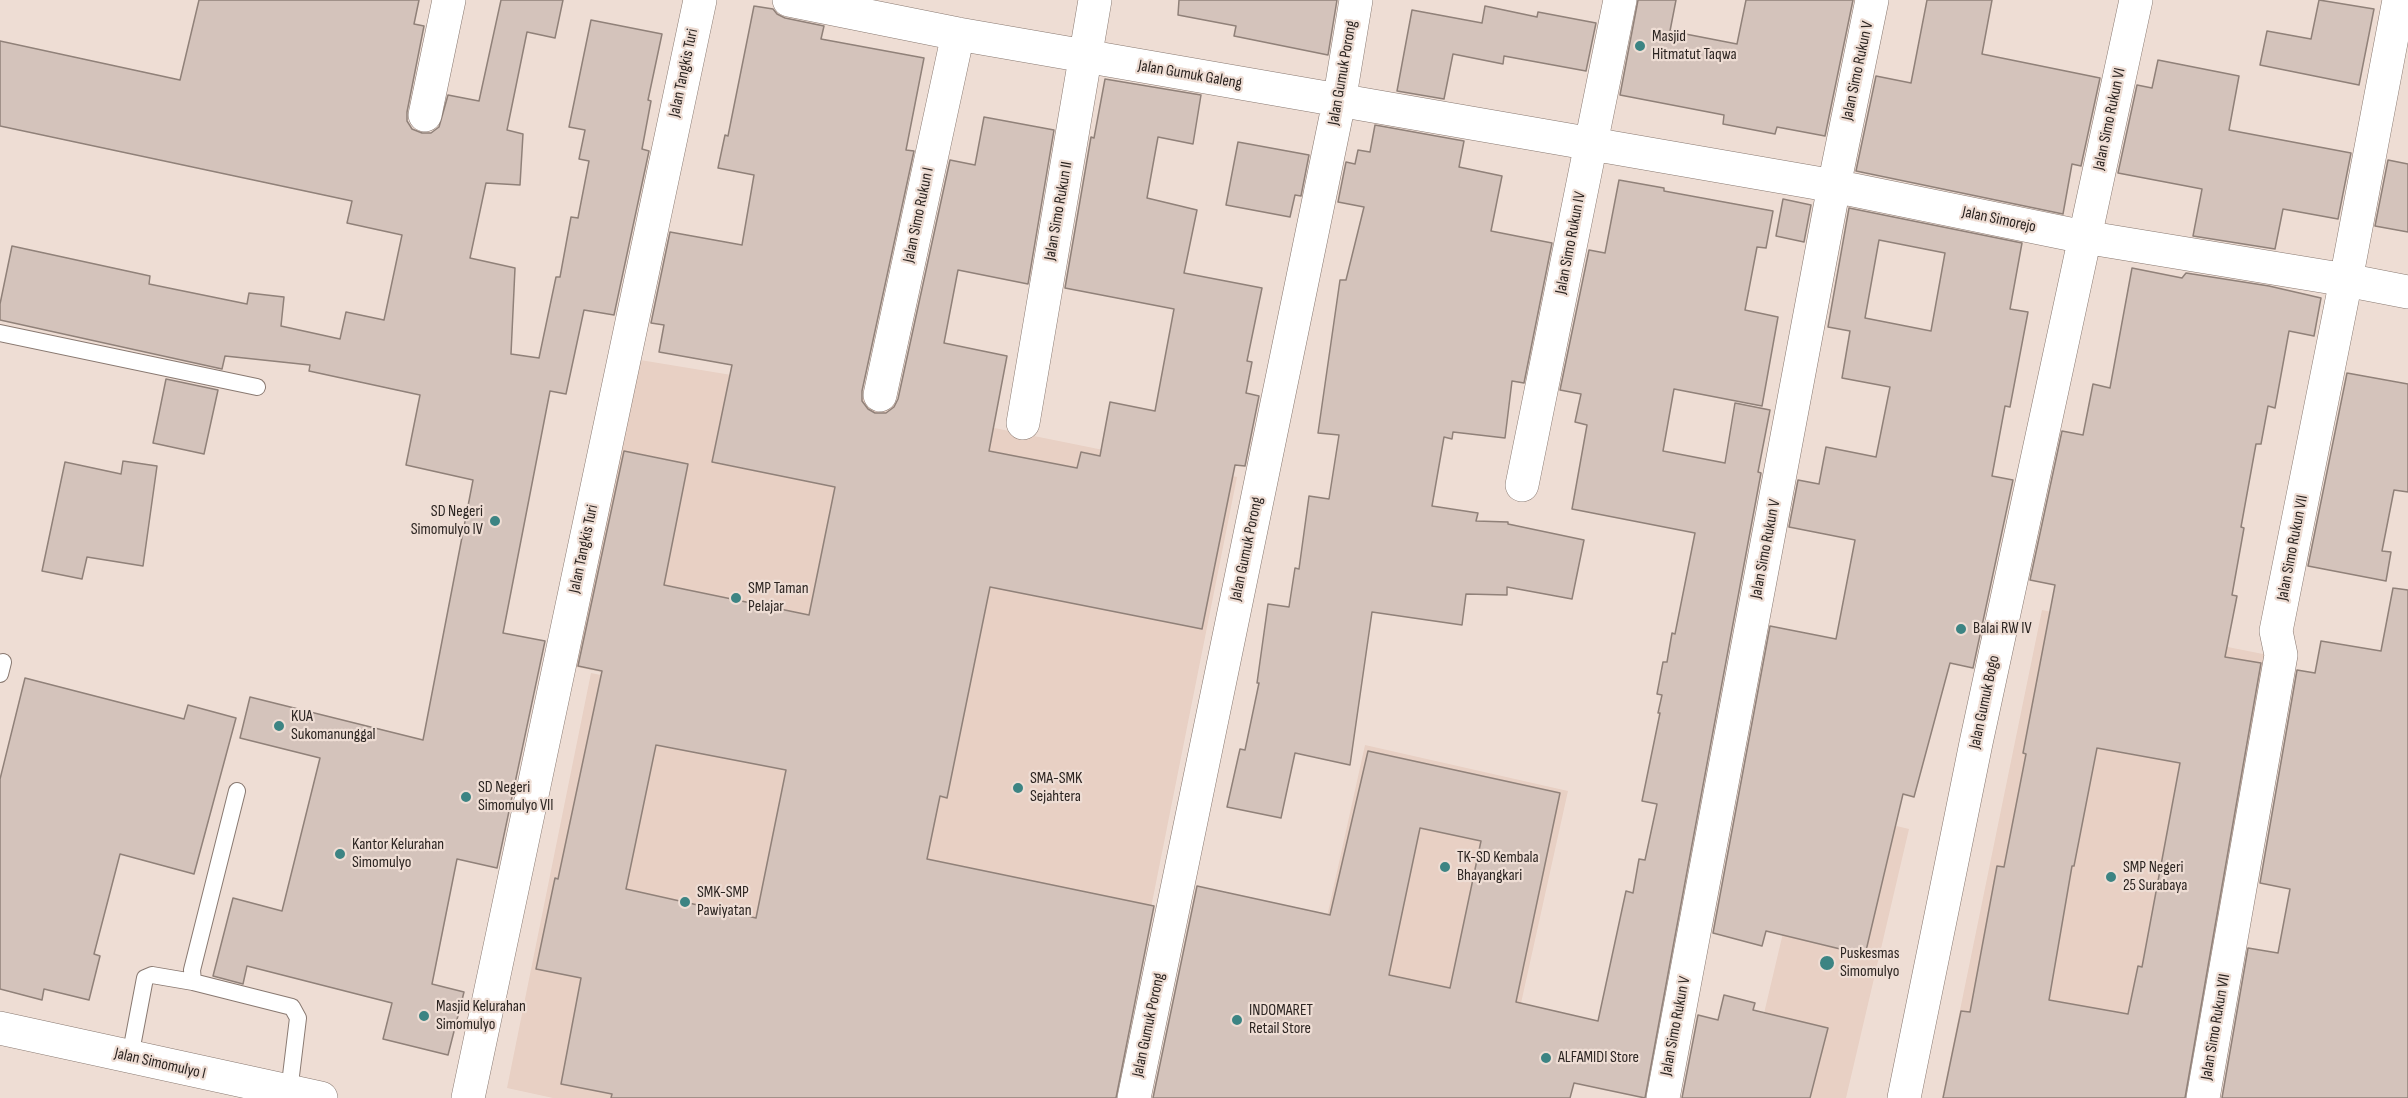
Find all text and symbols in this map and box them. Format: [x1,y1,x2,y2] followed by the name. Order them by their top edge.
[1324,19,1362,127] street label: Jalan Gumuk Porong
[1838,20,1878,122] street label: Jalan Simo Rukun V
[665,27,703,119] street label: Jalan Tangkis Turi
[1652,27,1737,65] place label: Masjid Hitmatut Taqwa
[1633,39,1647,53] marker: Masjid Hitmatut Taqwa
[1137,56,1243,94] street label: Jalan Gumuk Galeng
[2090,66,2130,172] street label: Jalan Simo Rukun VI
[1041,160,1077,262] street label: Jalan Simo Rukun II
[900,166,938,264] street label: Jalan Simo Rukun I
[1552,190,1590,296] street label: Jalan Simo Rukun IV
[1960,203,2038,237] street label: Jalan Simorejo
[2273,494,2313,602] street label: Jalan Simo Rukun VII
[1227,495,1267,603] street label: Jalan Gumuk Porong
[1747,498,1785,600] street label: Jalan Simo Rukun V
[411,502,483,540] place label: SD Negeri Simomulyo IV
[565,503,603,595] street label: Jalan Tangkis Turi
[488,514,502,528] marker: SD Negeri Simomulyo IV
[748,579,809,617] place label: SMP Taman Pelajar
[729,591,743,605] marker: SMP Taman Pelajar
[1973,619,2032,639] place label: Balai RW IV
[1954,622,1968,636] marker: Balai RW IV
[1966,654,2004,750] street label: Jalan Gumuk Bogo
[291,707,376,745] place label: KUA Sukomanunggal
[272,719,286,733] marker: KUA Sukomanunggal
[1030,769,1082,807] place label: SMA-SMK Sejahtera
[478,778,554,816] place label: SD Negeri Simomulyo VII
[1011,781,1025,795] marker: SMA-SMK Sejahtera
[459,790,473,804] marker: SD Negeri Simomulyo VII
[352,835,444,873] place label: Kantor Kelurahan Simomulyo
[333,847,347,861] marker: Kantor Kelurahan Simomulyo
[1457,848,1539,886] place label: TK-SD Kembala Bhayangkari
[2123,858,2187,896] place label: SMP Negeri 25 Surabaya
[1438,860,1452,874] marker: TK-SD Kembala Bhayangkari
[2104,870,2118,884] marker: SMP Negeri 25 Surabaya
[697,883,751,921] place label: SMK-SMP Pawiyatan
[678,895,692,909] marker: SMK-SMP Pawiyatan
[1840,944,1899,982] place label: Puskesmas Simomulyo
[1818,954,1836,972] marker: Puskesmas Simomulyo
[1129,971,1169,1079] street label: Jalan Gumuk Porong
[2197,973,2235,1081] street label: Jalan Simo Rukun VII
[1657,975,1695,1077] street label: Jalan Simo Rukun V
[436,997,526,1035] place label: Masjid Kelurahan Simomulyo
[1249,1001,1313,1039] place label: INDOMARET Retail Store
[417,1009,431,1023] marker: Masjid Kelurahan Simomulyo
[1230,1013,1244,1027] marker: INDOMARET Retail Store
[112,1044,208,1084] street label: Jalan Simomulyo I
[1558,1048,1639,1068] place label: ALFAMIDI Store
[1539,1051,1553,1065] marker: ALFAMIDI Store

